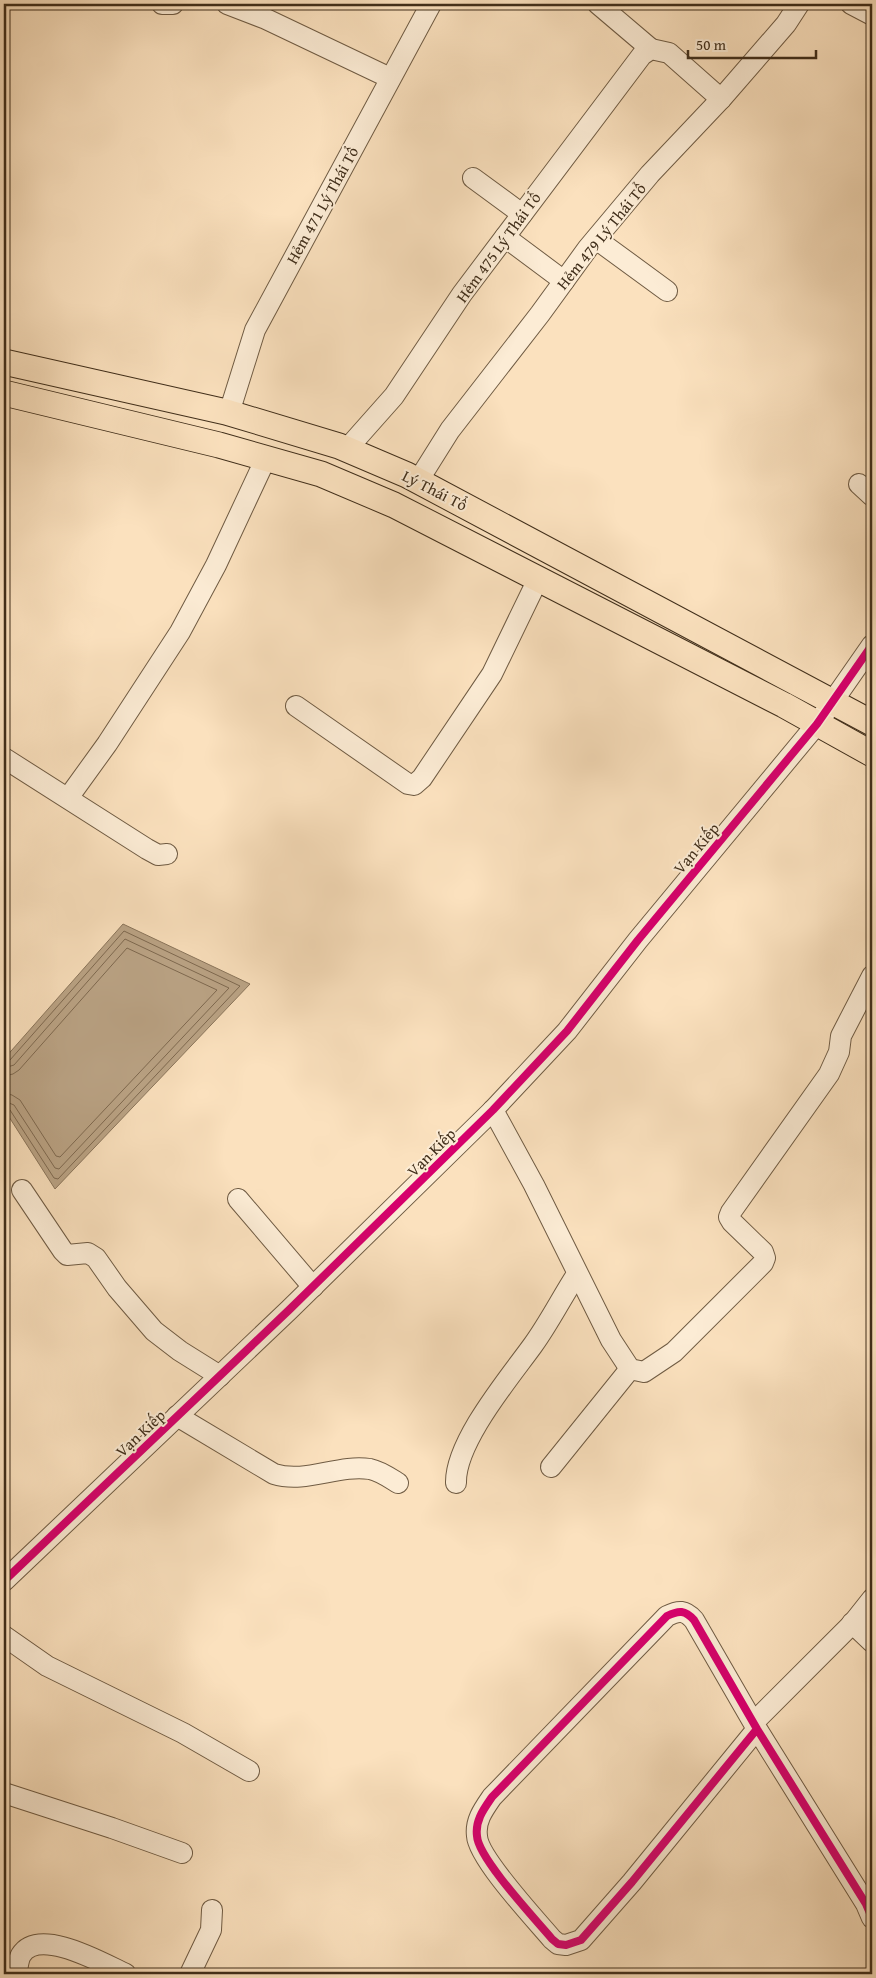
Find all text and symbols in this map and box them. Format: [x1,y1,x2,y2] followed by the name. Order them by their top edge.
[688,28,816,60] scale bar
[696,34,727,55] text: 50 m
[280,142,364,268] street label: Hẻm 471 Lý Thái Tổ
[550,177,652,295] street label: Hẻm 479 Lý Thái Tổ
[450,187,546,307] street label: Hẻm 475 Lý Thái Tổ
[398,463,472,517] street label: Lý Thái Tổ
[667,817,725,879] street label: Vạn Kiếp
[401,1122,461,1182] street label: Vạn Kiếp
[110,1403,171,1462] street label: Vạn Kiếp

